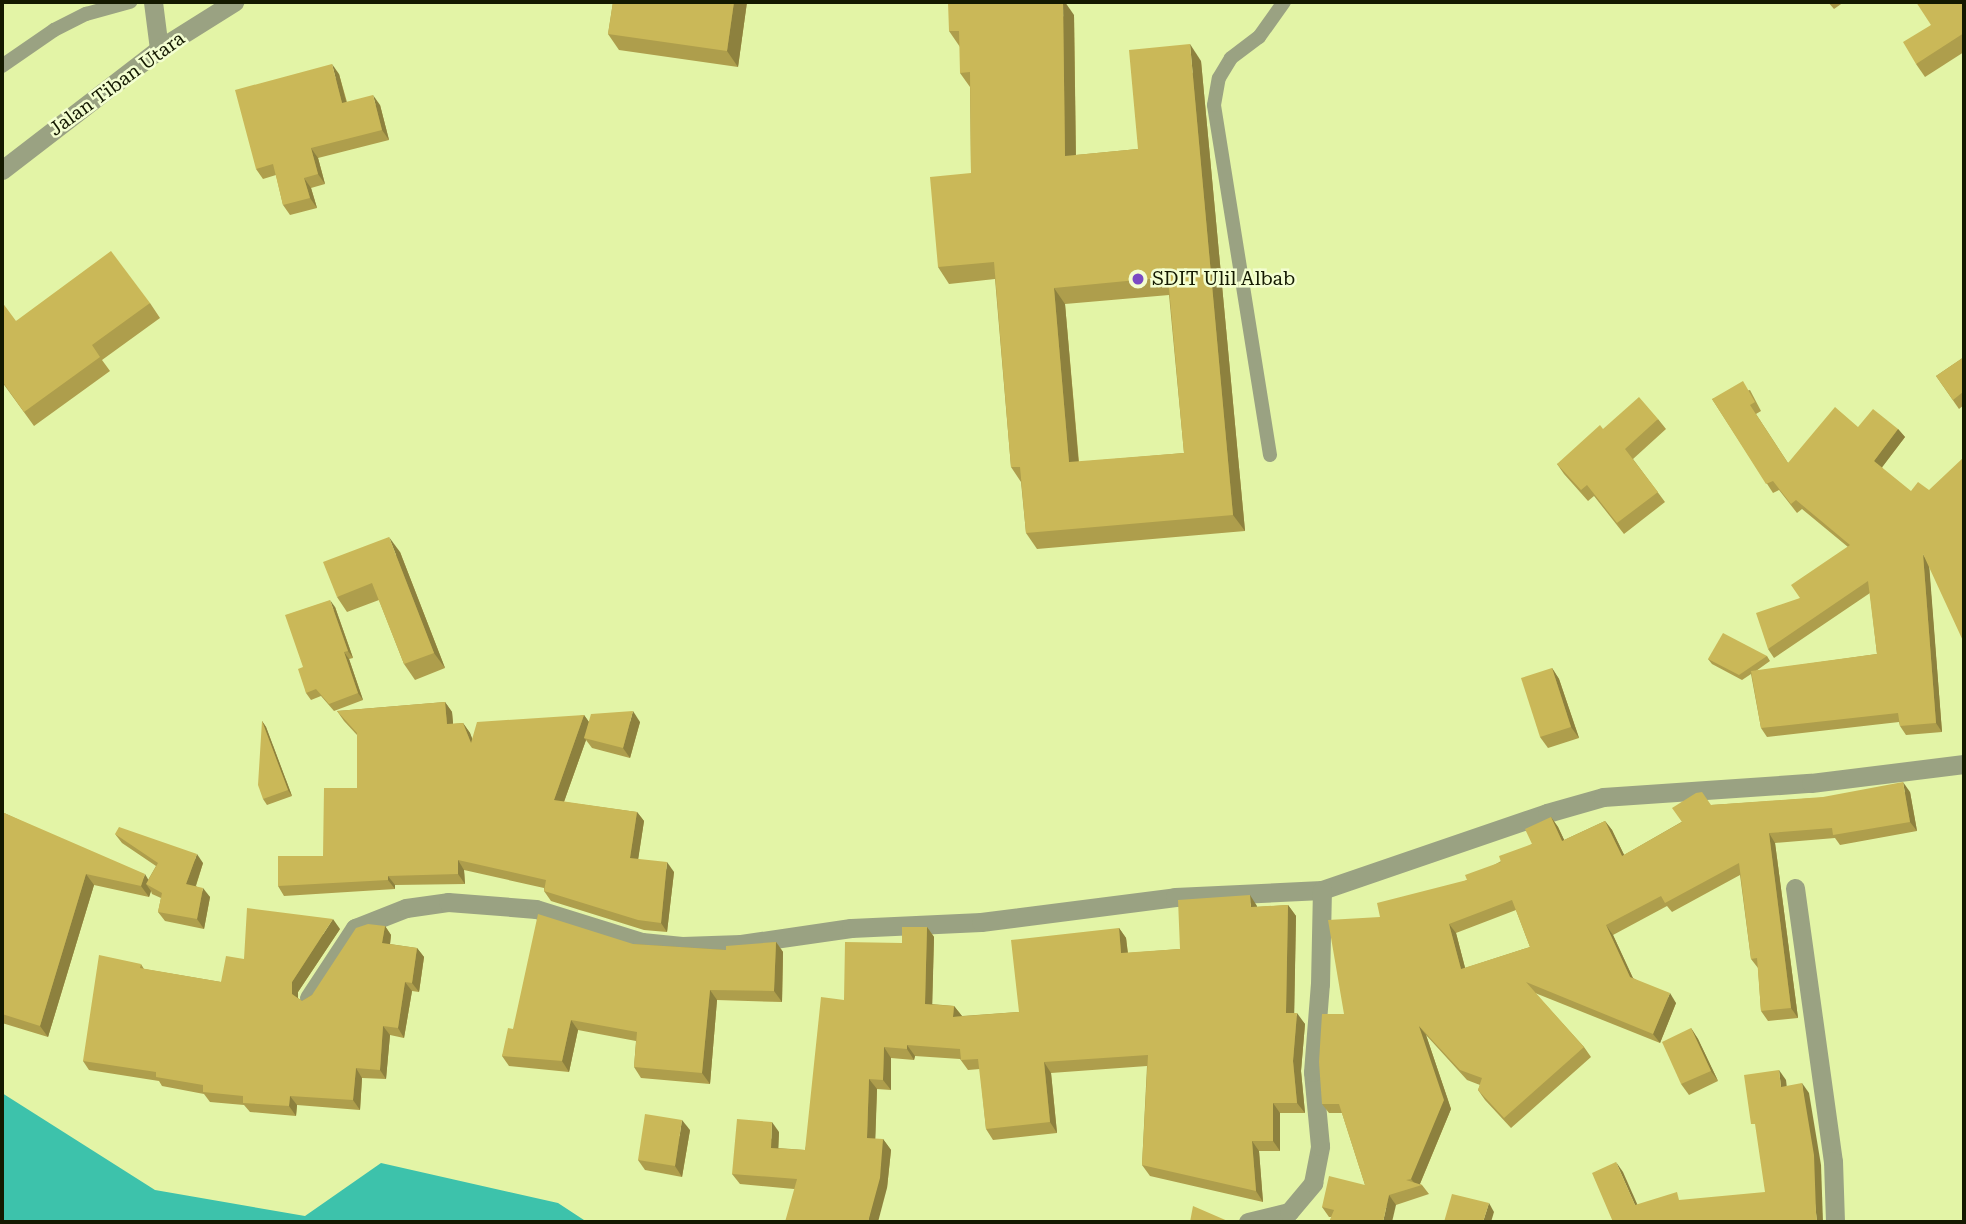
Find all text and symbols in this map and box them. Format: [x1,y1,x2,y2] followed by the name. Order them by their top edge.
[45,27,189,141] street label: Jalan Tiban Utara
[1152,268,1295,290] place label: SDIT Ulil Albab
[1130,271,1146,287] marker: SDIT Ulil Albab

